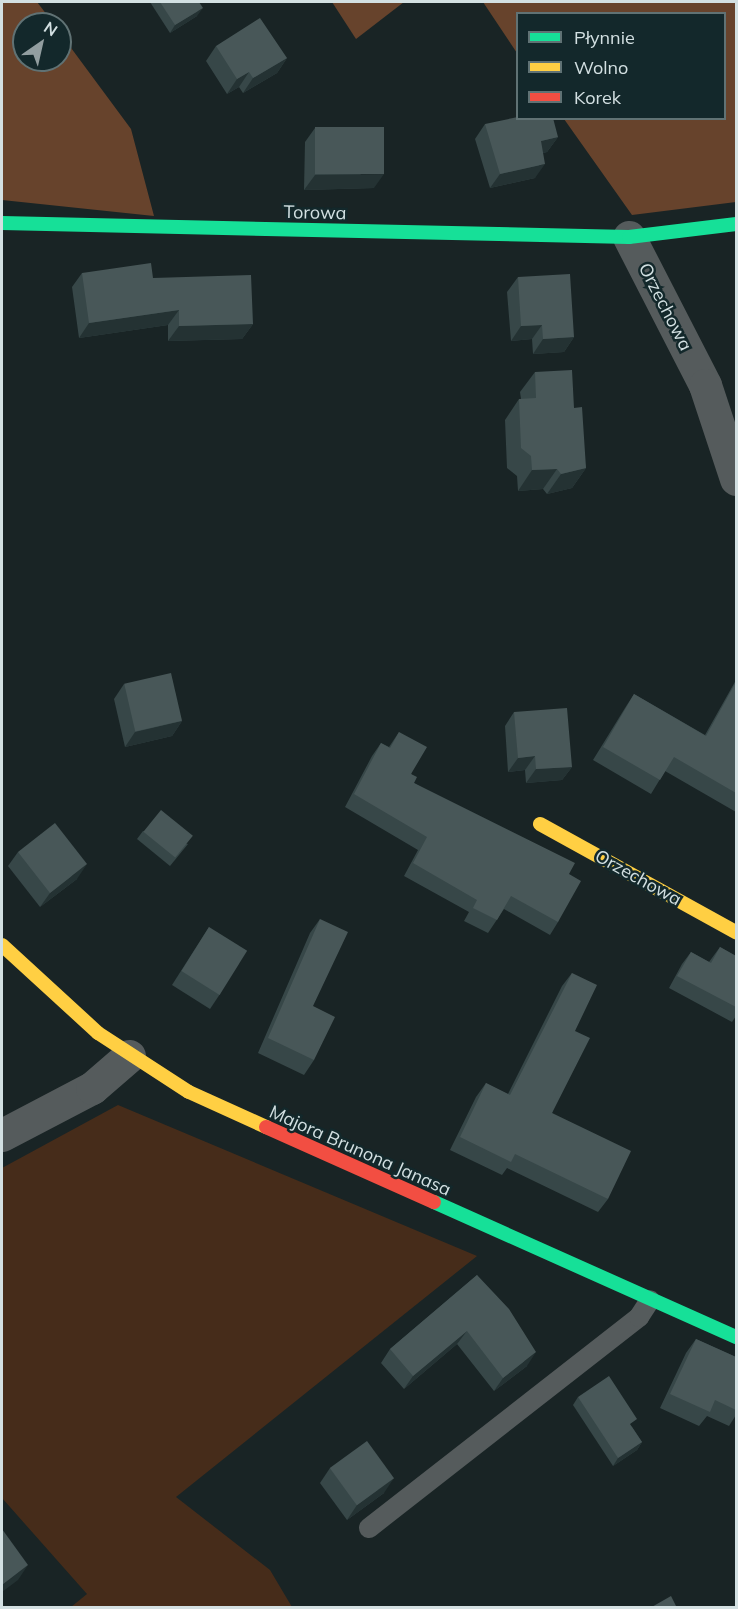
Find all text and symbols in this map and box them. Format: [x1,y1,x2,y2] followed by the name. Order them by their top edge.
[12,12,72,72] north arrow
[516,12,726,120] legend
[40,17,62,40] text: N
[574,26,635,49] text: Płynnie
[574,56,628,79] text: Wolno
[574,86,621,109] text: Korek
[284,202,346,224] street label: Torowa
[634,260,696,354] street label: Orzechowa
[591,845,685,911] street label: Orzechowa
[266,1101,454,1201] street label: Majora Brunona Janasa

